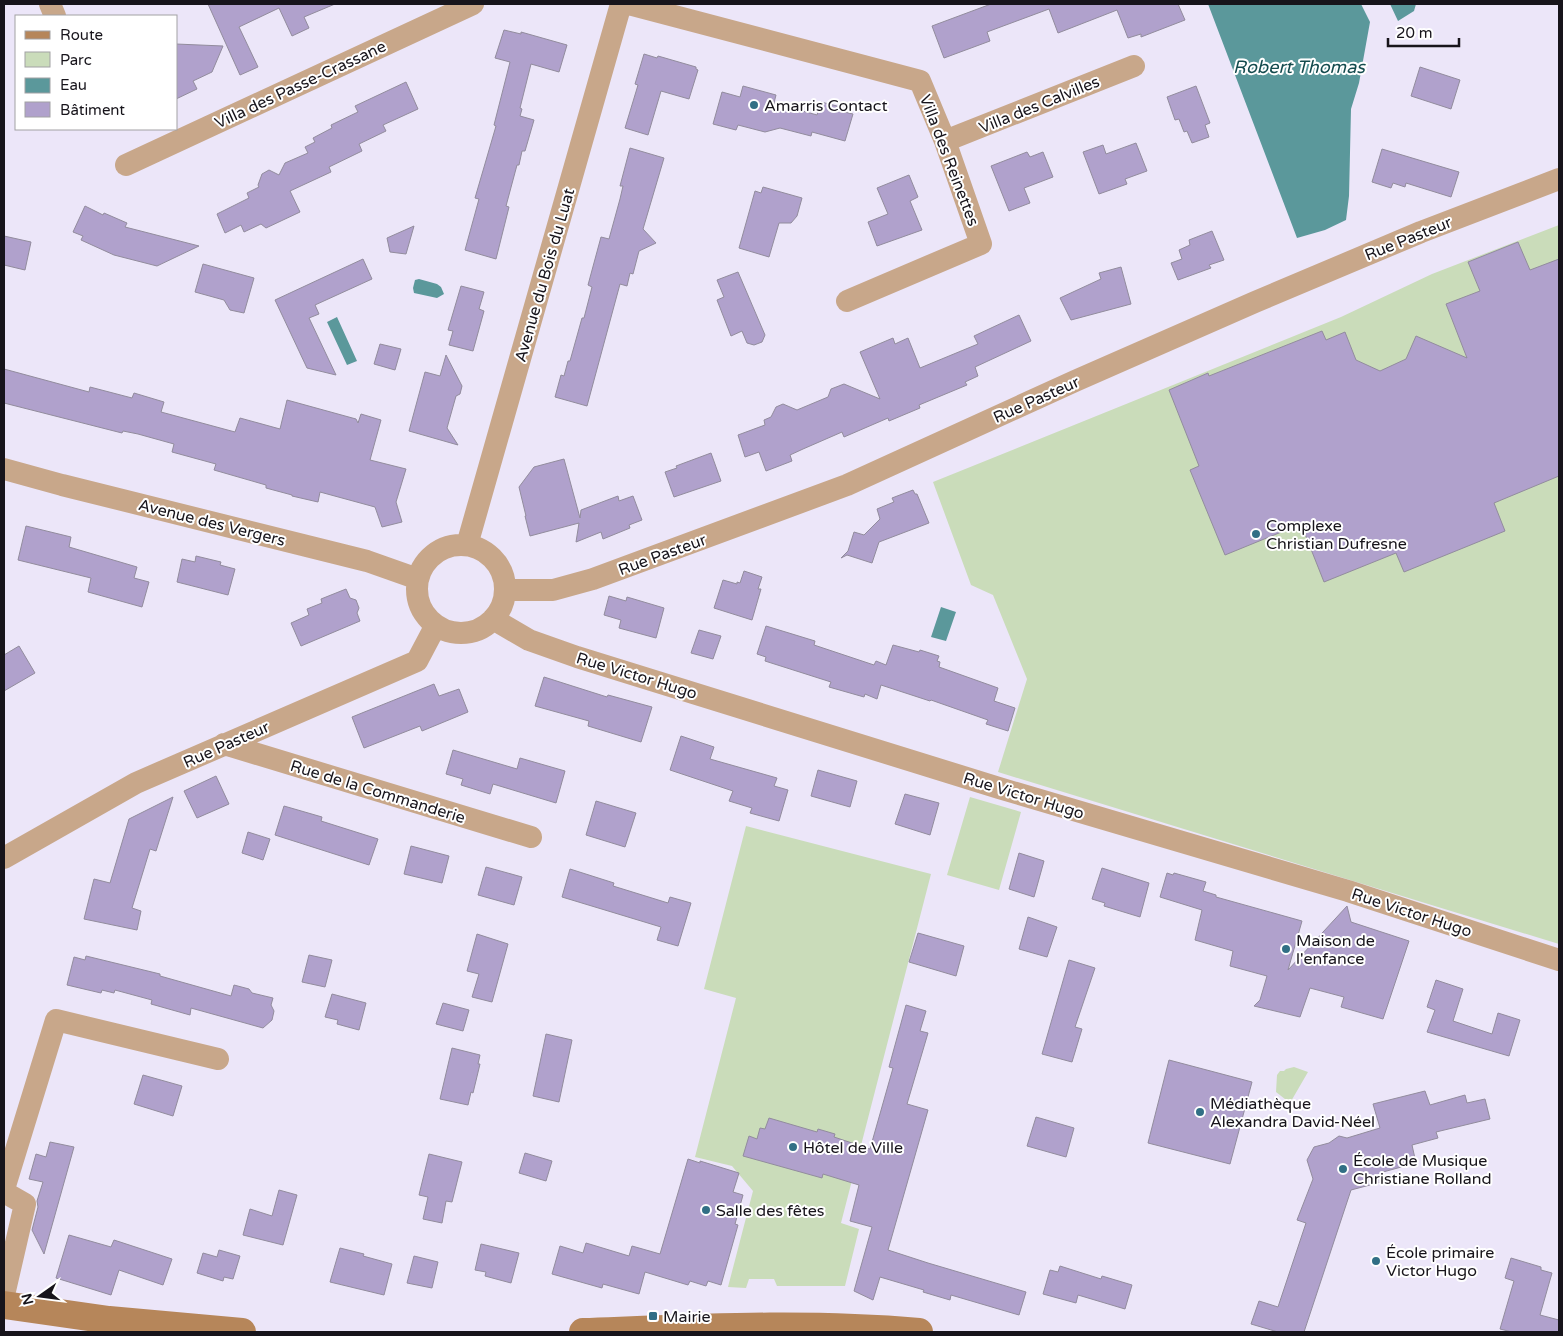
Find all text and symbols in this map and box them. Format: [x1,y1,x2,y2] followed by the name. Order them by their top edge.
[15,15,178,130] legend
[1388,15,1459,47] scale bar
[1396,24,1433,42] text: 20 m
[60,26,103,44] text: Route
[212,36,389,133] street label: Villa des Passe-Crassane
[60,51,92,69] text: Parc
[1233,56,1366,78] water label: Robert Thomas
[976,72,1103,138] street label: Villa des Calvilles
[60,76,87,94] text: Eau
[915,92,983,229] street label: Villa des Reinettes
[764,96,888,116] place label: Amarris Contact
[748,99,760,111] marker: Amarris Contact
[60,101,125,119] text: Bâtiment
[511,186,579,364] street label: Avenue du Bois du Luat
[1362,212,1456,265] street label: Rue Pasteur
[990,372,1083,428] street label: Rue Pasteur
[136,495,287,551] street label: Avenue des Vergers
[1266,516,1407,554] place label: Complexe Christian Dufresne
[1250,528,1262,540] marker: Complexe Christian Dufresne
[616,529,710,580] street label: Rue Pasteur
[574,648,700,704] street label: Rue Victor Hugo
[180,717,273,773] street label: Rue Pasteur
[288,756,468,828] street label: Rue de la Commanderie
[961,768,1087,824] street label: Rue Victor Hugo
[1349,884,1474,942] street label: Rue Victor Hugo
[1296,931,1375,969] place label: Maison de l'enfance
[1280,943,1292,955] marker: Maison de l'enfance
[1210,1094,1375,1132] place label: Médiathèque Alexandra David-Néel
[1194,1106,1206,1118] marker: Médiathèque Alexandra David-Néel
[803,1138,903,1158] place label: Hôtel de Ville
[787,1141,799,1153] marker: Hôtel de Ville
[1353,1151,1492,1189] place label: École de Musique Christiane Rolland
[1337,1163,1349,1175] marker: École de Musique Christiane Rolland
[716,1201,824,1221] place label: Salle des fêtes
[700,1204,712,1216] marker: Salle des fêtes
[1386,1243,1494,1281] place label: École primaire Victor Hugo
[1370,1255,1382,1267] marker: École primaire Victor Hugo
[15,1271,65,1321] north arrow
[18,1292,37,1307] text: N
[663,1307,711,1327] place label: Mairie
[647,1310,659,1322] marker: Mairie

